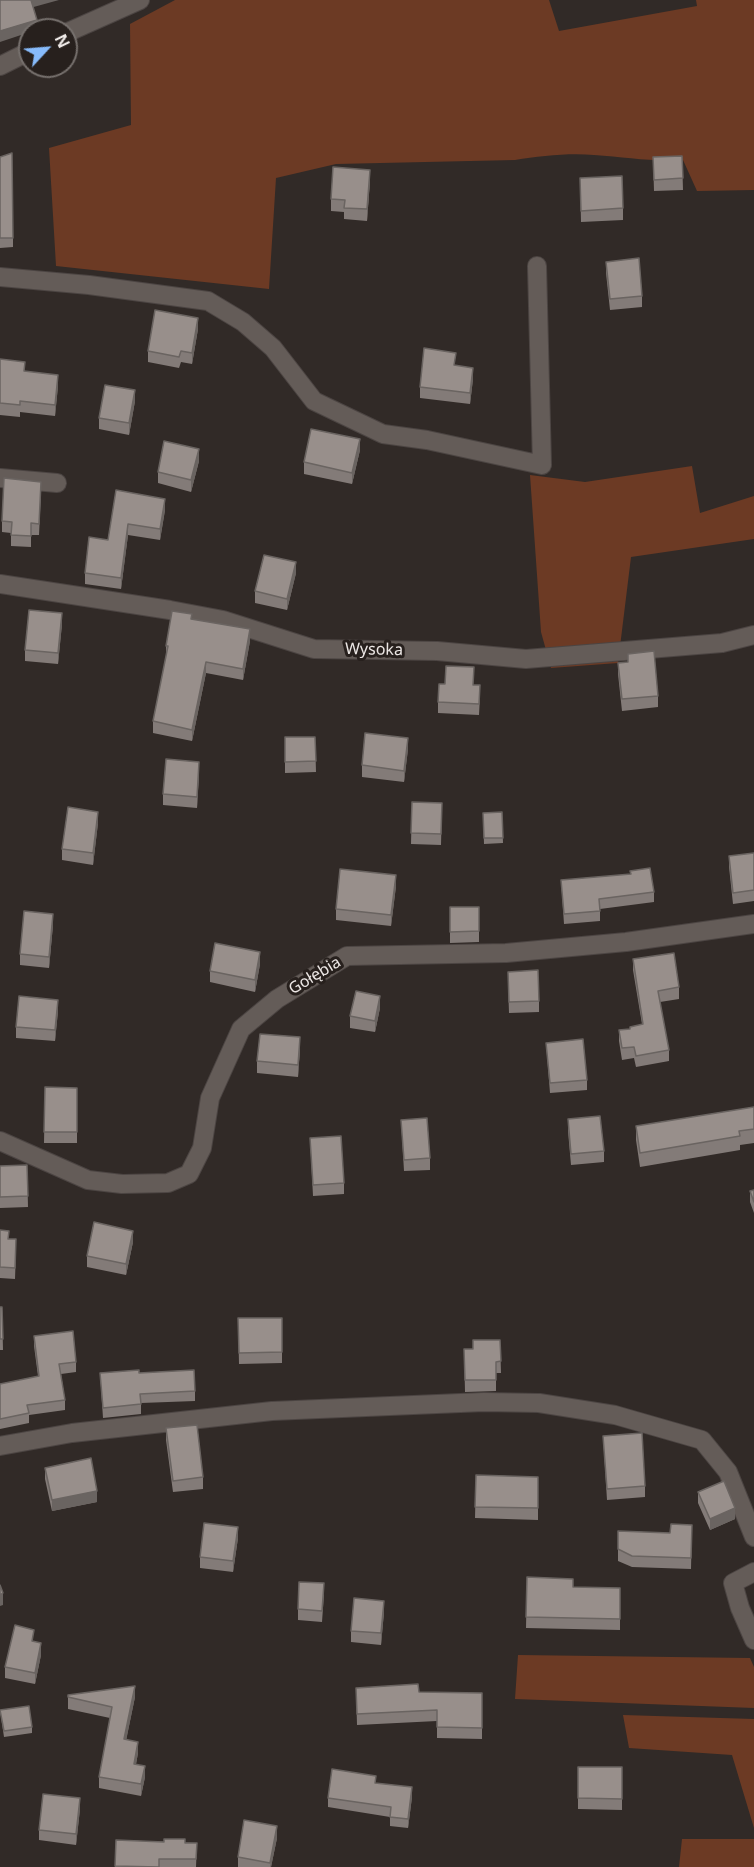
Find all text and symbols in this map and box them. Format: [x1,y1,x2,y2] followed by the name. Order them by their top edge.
[18,18,78,78] north arrow
[50,30,75,52] text: N
[345,640,403,660] street label: Wysoka
[285,953,345,999] street label: Gołębia

